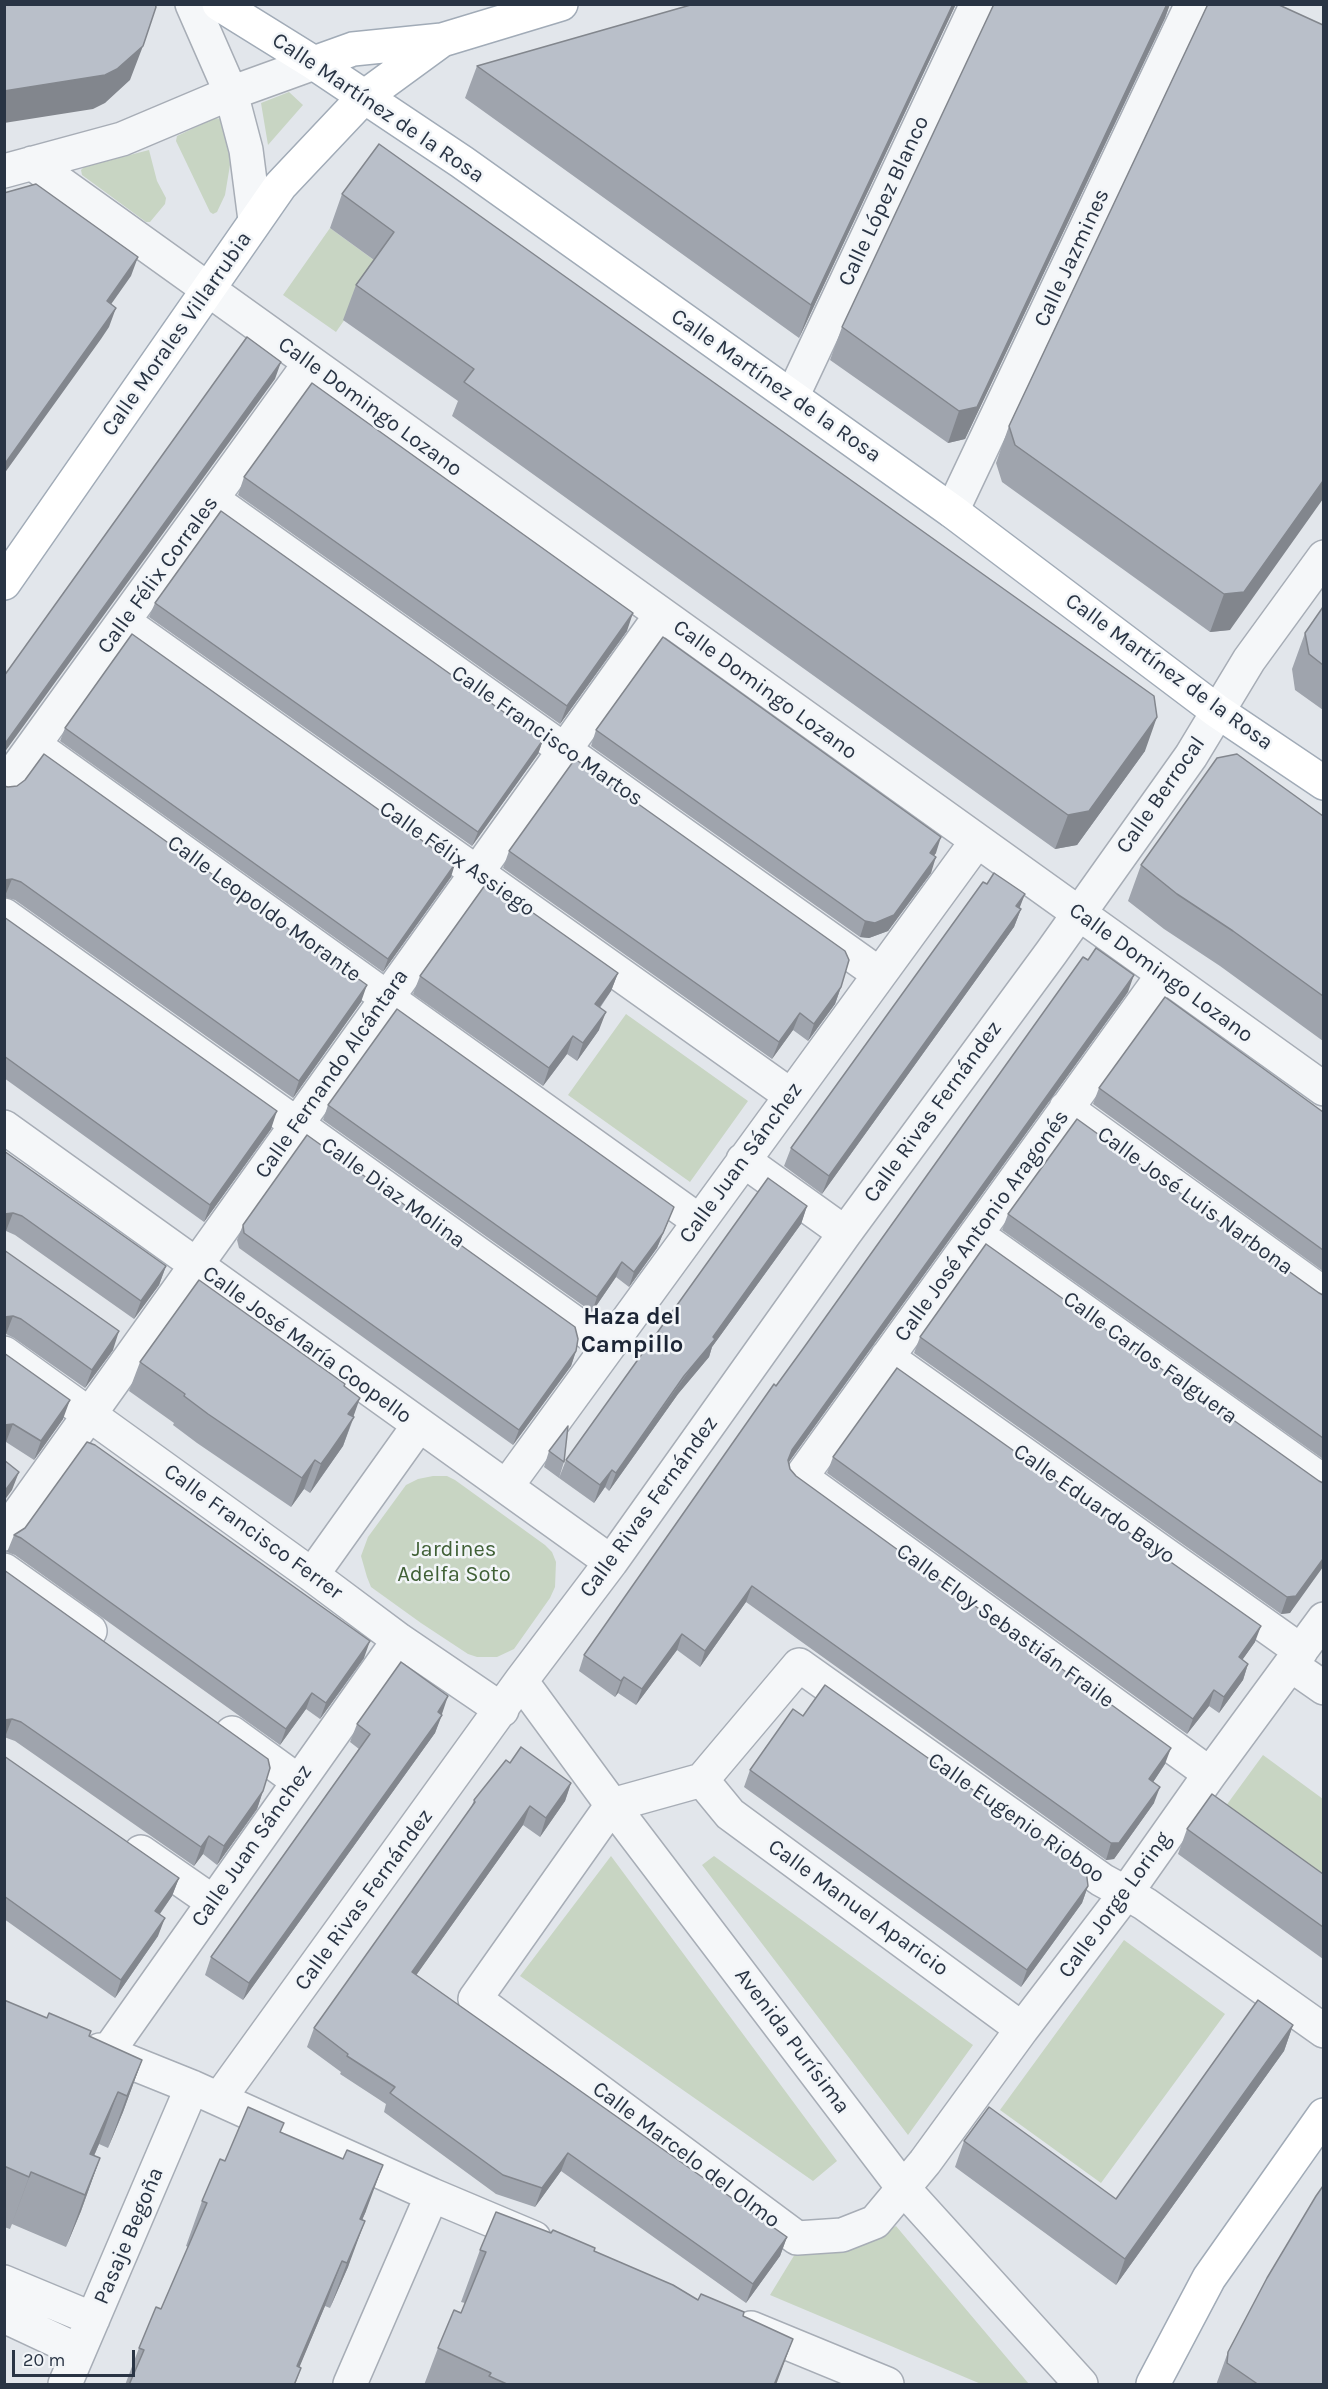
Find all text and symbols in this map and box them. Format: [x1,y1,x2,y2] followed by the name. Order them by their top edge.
[267,27,489,189] street label: Calle Martínez de la Rosa
[833,112,935,290] street label: Calle López Blanco
[1029,185,1115,331] street label: Calle Jazmines
[96,227,258,441] street label: Calle Morales Villarrubia
[666,303,886,469] street label: Calle Martínez de la Rosa
[273,331,467,483] street label: Calle Domingo Lozano
[92,491,224,659] street label: Calle Félix Corrales
[1060,588,1278,756] street label: Calle Martínez de la Rosa
[668,614,862,766] street label: Calle Domingo Lozano
[446,660,648,812] street label: Calle Francisco Martos
[1111,731,1211,859] street label: Calle Berrocal
[374,795,540,923] street label: Calle Félix Assiego
[162,830,366,988] street label: Calle Leopoldo Morante
[1064,897,1258,1049] street label: Calle Domingo Lozano
[250,964,414,1184] street label: Calle Fernando Alcántara
[858,1016,1008,1208] street label: Calle Rivas Fernández
[674,1077,808,1249] street label: Calle Juan Sánchez
[889,1105,1075,1347] street label: Calle José Antonio Aragonés
[1092,1121,1298,1281] street label: Calle José Luis Narbona
[316,1132,470,1254] street label: Calle Diaz Molina
[197,1260,417,1430] street label: Calle José María Coopello
[1058,1286,1242,1430] street label: Calle Carlos Falguera
[581,1303,683,1359] district label: Haza del Campillo
[574,1411,724,1603] street label: Calle Rivas Fernández
[1008,1438,1180,1570] street label: Calle Eduardo Bayo
[158,1458,348,1606] street label: Calle Francisco Ferrer
[397,1537,511,1588] park label: Jardines Adelfa Soto
[891,1538,1119,1714] street label: Calle Eloy Sebastián Fraile
[922,1747,1110,1889] street label: Calle Eugenio Rioboo
[186,1760,318,1932] street label: Calle Juan Sánchez
[289,1804,439,1996] street label: Calle Rivas Fernández
[1053,1827,1177,1983] street label: Calle Jorge Loring
[763,1834,953,1982] street label: Calle Manuel Aparicio
[729,1963,855,2119] street label: Avenida Purísima
[587,2076,785,2234] street label: Calle Marcelo del Olmo
[88,2164,170,2308] street label: Pasaje Begoña
[15,2338,138,2376] scale bar
[23,2349,65,2371] text: 20 m

